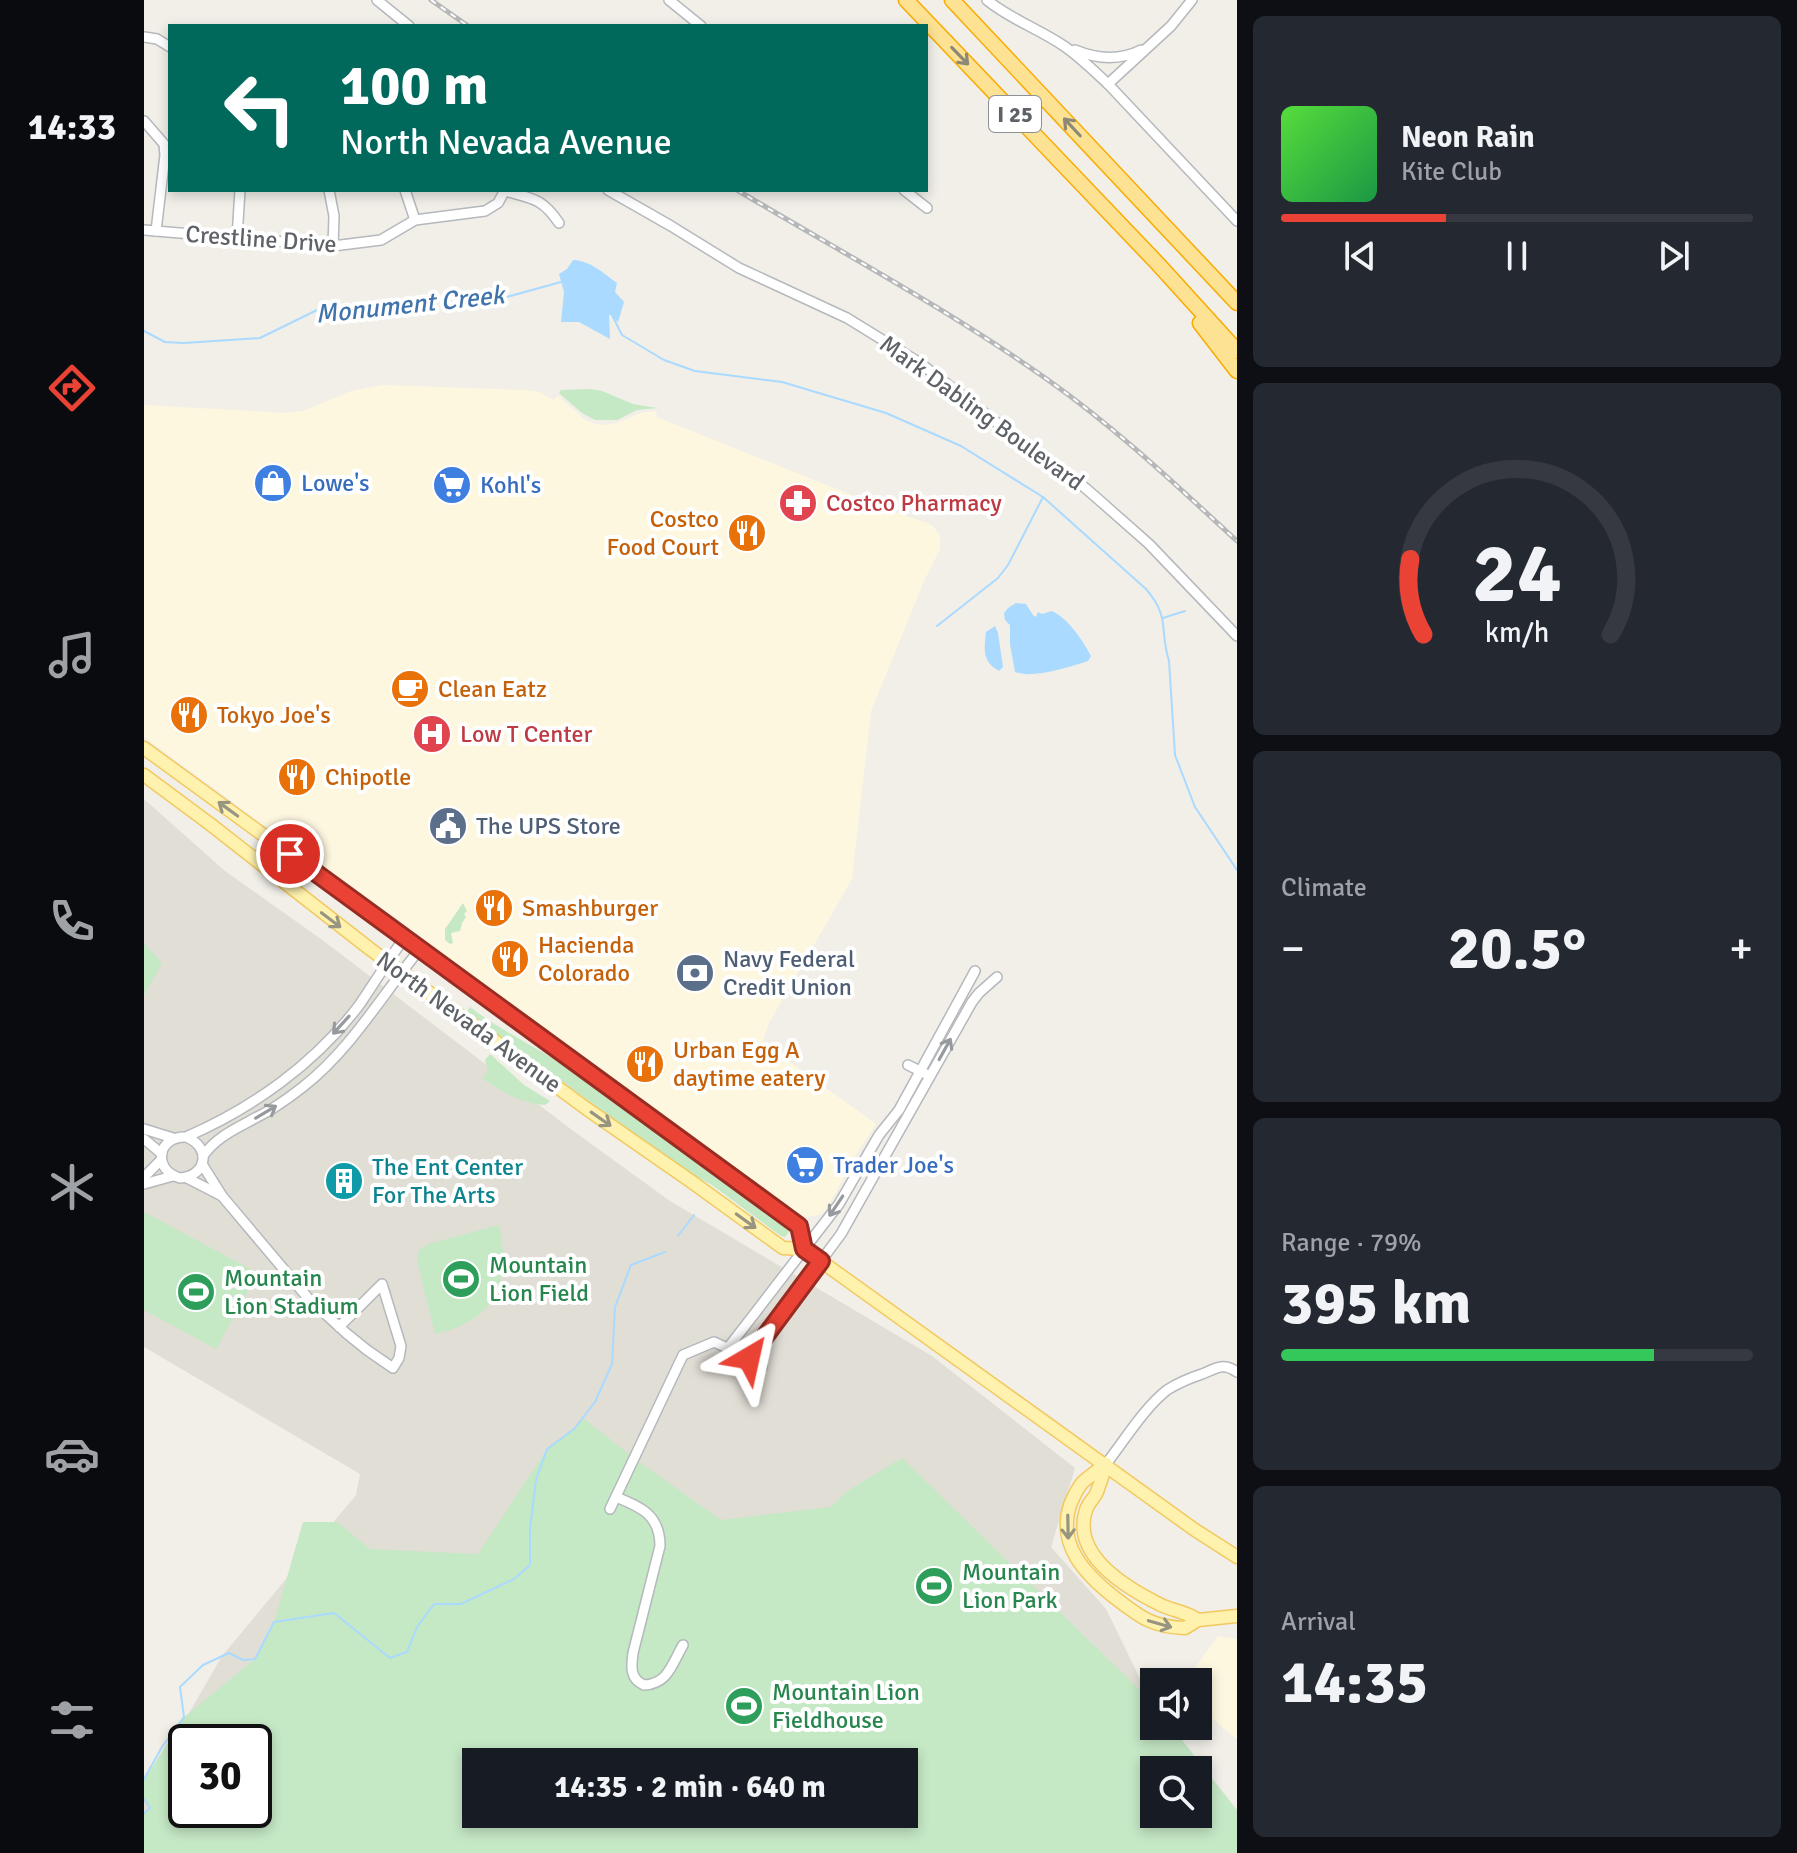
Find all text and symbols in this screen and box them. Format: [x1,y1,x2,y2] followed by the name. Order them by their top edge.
[950,46,969,66] one-way arrow
[340,51,488,120] text: 100 m
[208,56,312,160] icon: left
[989,96,1041,132] road number: I 25
[28,105,116,150] text: 14:33
[1063,118,1082,137] one-way arrow
[1401,119,1535,156] text: Neon Rain
[340,120,672,165] text: North Nevada Avenue
[1401,156,1502,188] text: Kite Club
[184,219,338,259] street label: Crestline Drive
[1338,234,1382,278] icon: previous
[1495,234,1539,278] icon: pause
[1652,234,1696,278] icon: next
[314,279,508,331] water label: Monument Creek
[874,329,1090,497] street label: Mark Dabling Boulevard
[44,360,100,416] icon: directions
[252,462,294,504] shop icon: Lowe's
[431,464,473,506] supermarket icon: Kohl's
[301,468,370,498] place label: Lowe's
[480,470,541,500] place label: Kohl's
[777,482,819,524] pharmacy icon: Costco Pharmacy
[826,488,1002,518] place label: Costco Pharmacy
[607,504,719,562] place label: Costco Food Court
[726,512,768,554] restaurant icon: Costco Food Court
[1472,523,1562,625] text: 24
[1485,615,1549,650] text: km/h
[44,627,100,683] icon: music
[389,668,431,710] cafe icon: Clean Eatz
[438,674,547,704] place label: Clean Eatz
[168,694,210,736] restaurant icon: Tokyo Joe's
[217,700,331,730] place label: Tokyo Joe's
[411,713,453,755] hospital icon: Low T Center
[460,719,592,749] place label: Low T Center
[276,756,318,798] restaurant icon: Chipotle
[325,762,411,792] place label: Chipotle
[218,801,240,818] one-way arrow
[427,805,469,847] public building icon: The UPS Store
[476,811,621,841] place label: The UPS Store
[256,820,324,888] pin
[268,832,312,876] icon: arrive
[1281,872,1367,904] text: Climate
[473,887,515,929] restaurant icon: Smashburger
[44,893,100,949] icon: phone
[522,893,658,923] place label: Smashburger
[320,912,341,929] one-way arrow
[1448,912,1586,986] text: 20.5°
[1281,922,1305,976] text: −
[1729,922,1753,976] text: +
[538,930,634,988] place label: Hacienda Colorado
[489,938,531,980] restaurant icon: Hacienda Colorado
[723,944,855,1002] place label: Navy Federal Credit Union
[371,945,567,1099] street label: North Nevada Avenue
[674,952,716,994] bank icon: Navy Federal Credit Union
[333,1015,351,1035] one-way arrow
[673,1035,825,1093] place label: Urban Egg A daytime eatery
[937,1038,953,1061] one-way arrow
[624,1043,666,1085] restaurant icon: Urban Egg A daytime eatery
[254,1104,276,1120] one-way arrow
[589,1110,611,1127] one-way arrow
[784,1144,826,1186] supermarket icon: Trader Joe's
[833,1150,954,1180] place label: Trader Joe's
[372,1152,523,1210] place label: The Ent Center For The Arts
[44,1159,100,1215] icon: climate
[323,1160,365,1202] building icon: The Ent Center For The Arts
[828,1195,845,1217] one-way arrow
[735,1213,757,1230] one-way arrow
[1281,1227,1422,1259] text: Range · 79%
[489,1250,589,1308] place label: Mountain Lion Field
[440,1258,482,1300] sports icon: Mountain Lion Field
[224,1263,359,1321] place label: Mountain Lion Stadium
[1281,1267,1471,1341] text: 395 km
[175,1271,217,1313] sports icon: Mountain Lion Stadium
[707,1316,791,1400] position arrow
[44,1426,100,1482] icon: car
[1061,1513,1076,1540] one-way arrow
[962,1557,1060,1615] place label: Mountain Lion Park
[913,1565,955,1607] sports icon: Mountain Lion Park
[1281,1606,1356,1638] text: Arrival
[1147,1617,1173,1632] one-way arrow
[1281,1646,1428,1720] text: 14:35
[1140,1668,1212,1828] map controls
[1140,1668,1212,1740] button: sound
[772,1677,920,1735] place label: Mountain Lion Fieldhouse
[723,1685,765,1727] sports icon: Mountain Lion Fieldhouse
[44,1692,100,1748] icon: filters
[168,1724,272,1828] speed limit sign: 30
[1140,1756,1212,1828] button: search
[554,1769,826,1806] text: 14:35 · 2 min · 640 m

